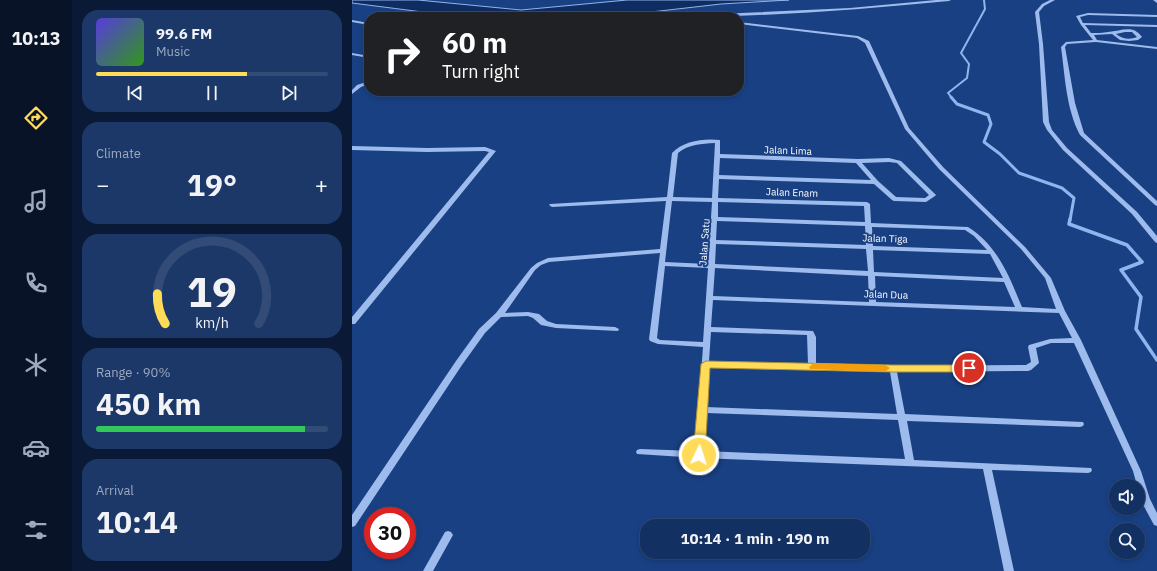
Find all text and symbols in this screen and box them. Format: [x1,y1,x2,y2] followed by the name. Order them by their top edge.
[156,24,212,43] text: 99.6 FM
[442,24,507,61] text: 60 m
[11,27,61,50] text: 10:13
[376,28,428,80] icon: right
[156,43,190,60] text: Music
[442,60,520,83] text: Turn right
[124,82,146,104] icon: previous
[201,82,223,104] icon: pause
[278,82,300,104] icon: next
[22,104,50,132] icon: directions
[764,143,813,158] street label: Jalan Lima
[96,145,141,162] text: Climate
[187,165,237,204] text: 19°
[96,170,109,199] text: −
[315,170,328,199] text: +
[766,185,818,200] street label: Jalan Enam
[22,187,50,215] icon: music
[696,218,713,266] street label: Jalan Satu
[862,231,909,246] street label: Jalan Tiga
[187,263,237,317] text: 19
[22,269,50,297] icon: phone
[864,287,909,302] street label: Jalan Dua
[195,312,229,331] text: km/h
[22,351,50,379] icon: climate
[952,351,986,385] pin
[958,357,980,379] icon: arrive
[96,364,170,381] text: Range · 90%
[96,384,201,423] text: 450 km
[22,434,50,462] icon: car
[678,434,720,476] position arrow
[1109,479,1145,559] map controls
[1109,479,1145,515] button: sound
[96,482,134,499] text: Arrival
[96,502,178,541] text: 10:14
[364,507,416,559] speed limit sign: 30
[22,516,50,544] icon: filters
[1109,523,1145,559] button: search
[681,529,829,548] text: 10:14 · 1 min · 190 m

